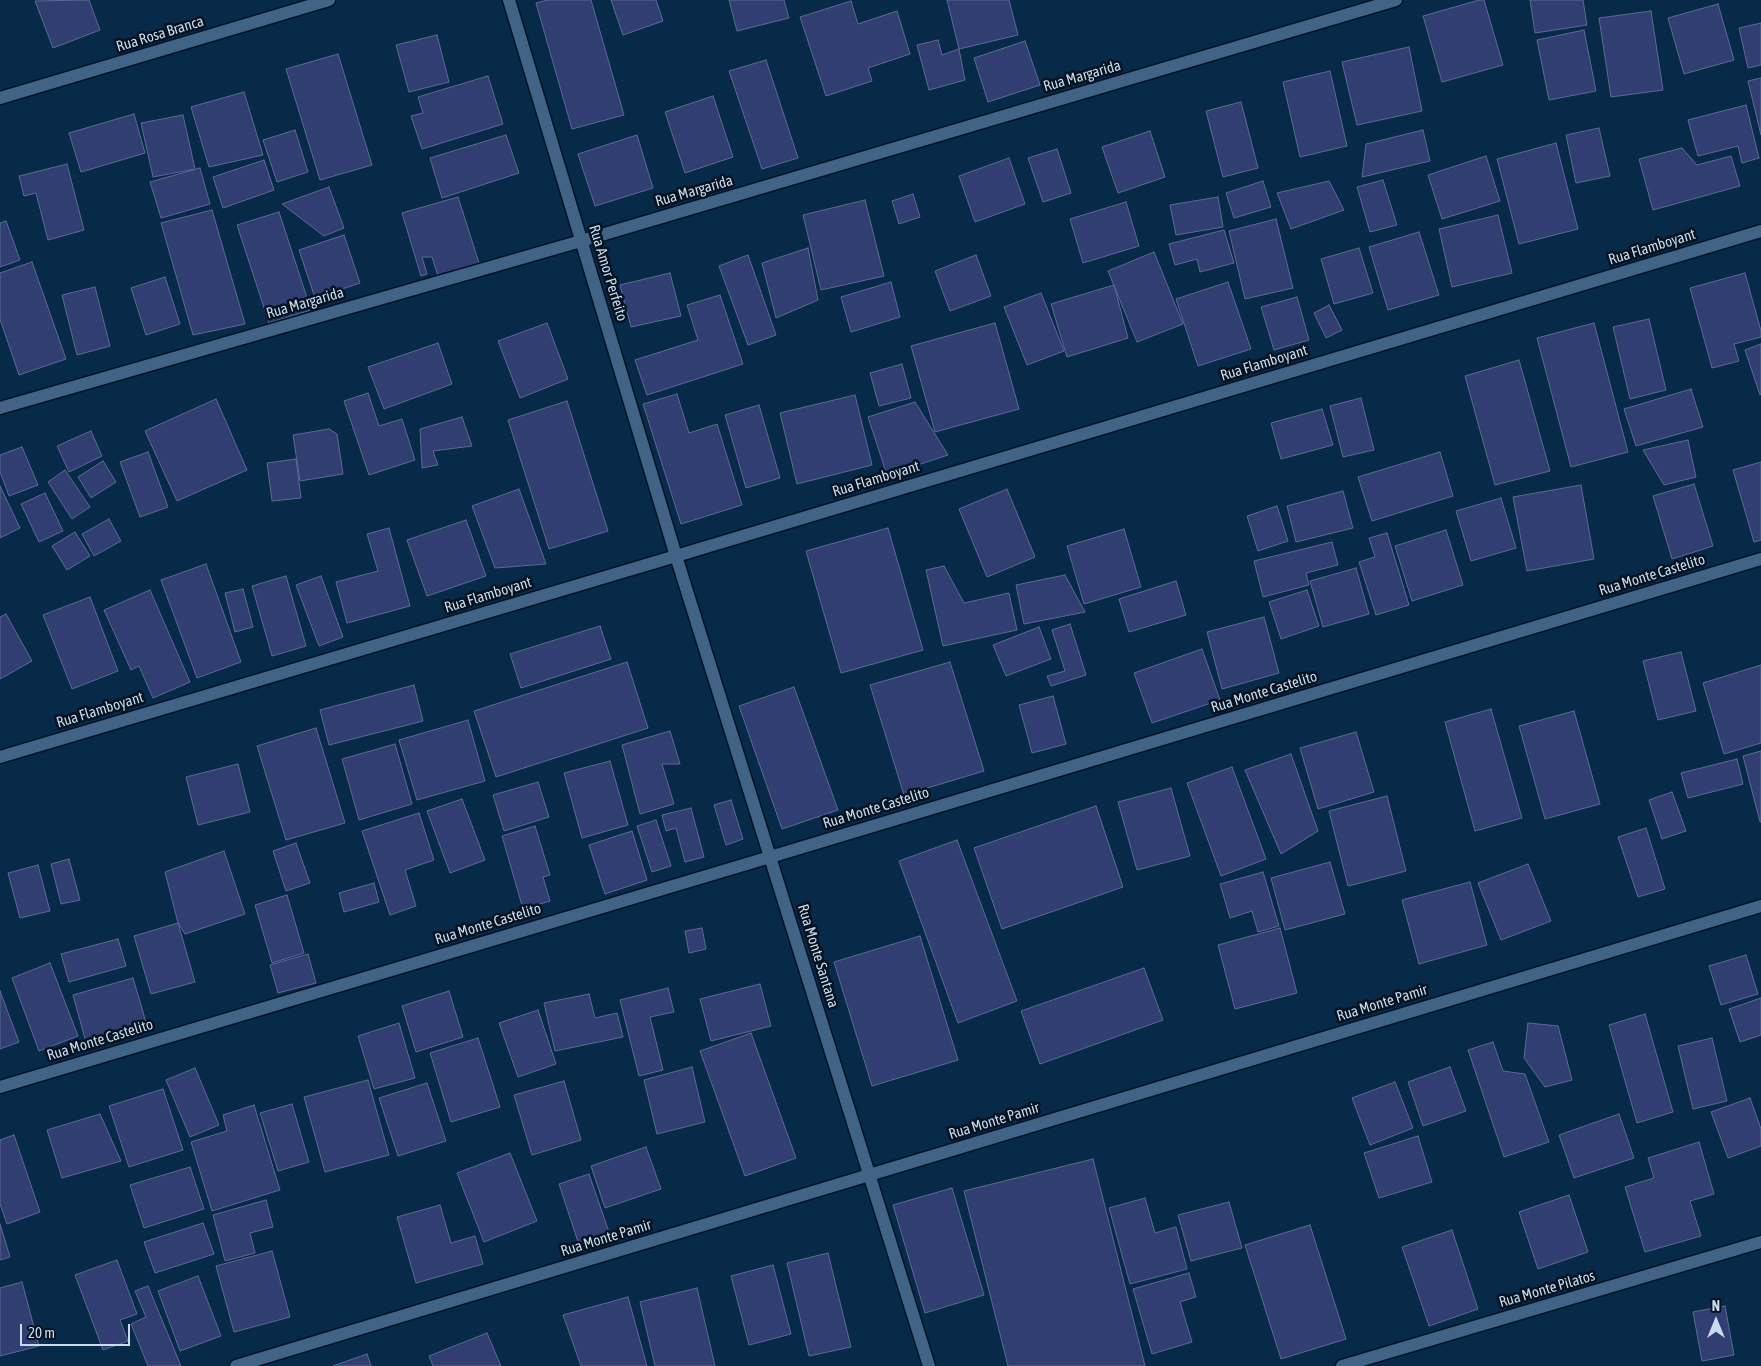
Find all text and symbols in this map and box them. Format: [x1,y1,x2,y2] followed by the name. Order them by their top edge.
[114,12,206,56] street label: Rua Rosa Branca
[1041,56,1123,96] street label: Rua Margarida
[653,171,735,211] street label: Rua Margarida
[585,223,631,323] street label: Rua Amor Perfeito
[1606,225,1698,269] street label: Rua Flamboyant
[264,283,346,323] street label: Rua Margarida
[1218,341,1310,385] street label: Rua Flamboyant
[830,457,922,501] street label: Rua Flamboyant
[1597,550,1707,600] street label: Rua Monte Castelito
[442,573,534,617] street label: Rua Flamboyant
[1209,667,1319,717] street label: Rua Monte Castelito
[54,688,146,732] street label: Rua Flamboyant
[821,783,931,833] street label: Rua Monte Castelito
[433,899,543,949] street label: Rua Monte Castelito
[794,902,842,1010] street label: Rua Monte Santana
[1334,981,1430,1025] street label: Rua Monte Pamir
[45,1015,155,1065] street label: Rua Monte Castelito
[946,1099,1042,1143] street label: Rua Monte Pamir
[558,1216,654,1260] street label: Rua Monte Pamir
[1497,1267,1597,1311] street label: Rua Monte Pilatos
[1691,1296,1741,1346] north arrow
[1712,1298,1720,1314] text: N
[22,1314,132,1346] scale bar
[28,1324,55,1341] text: 20 m

